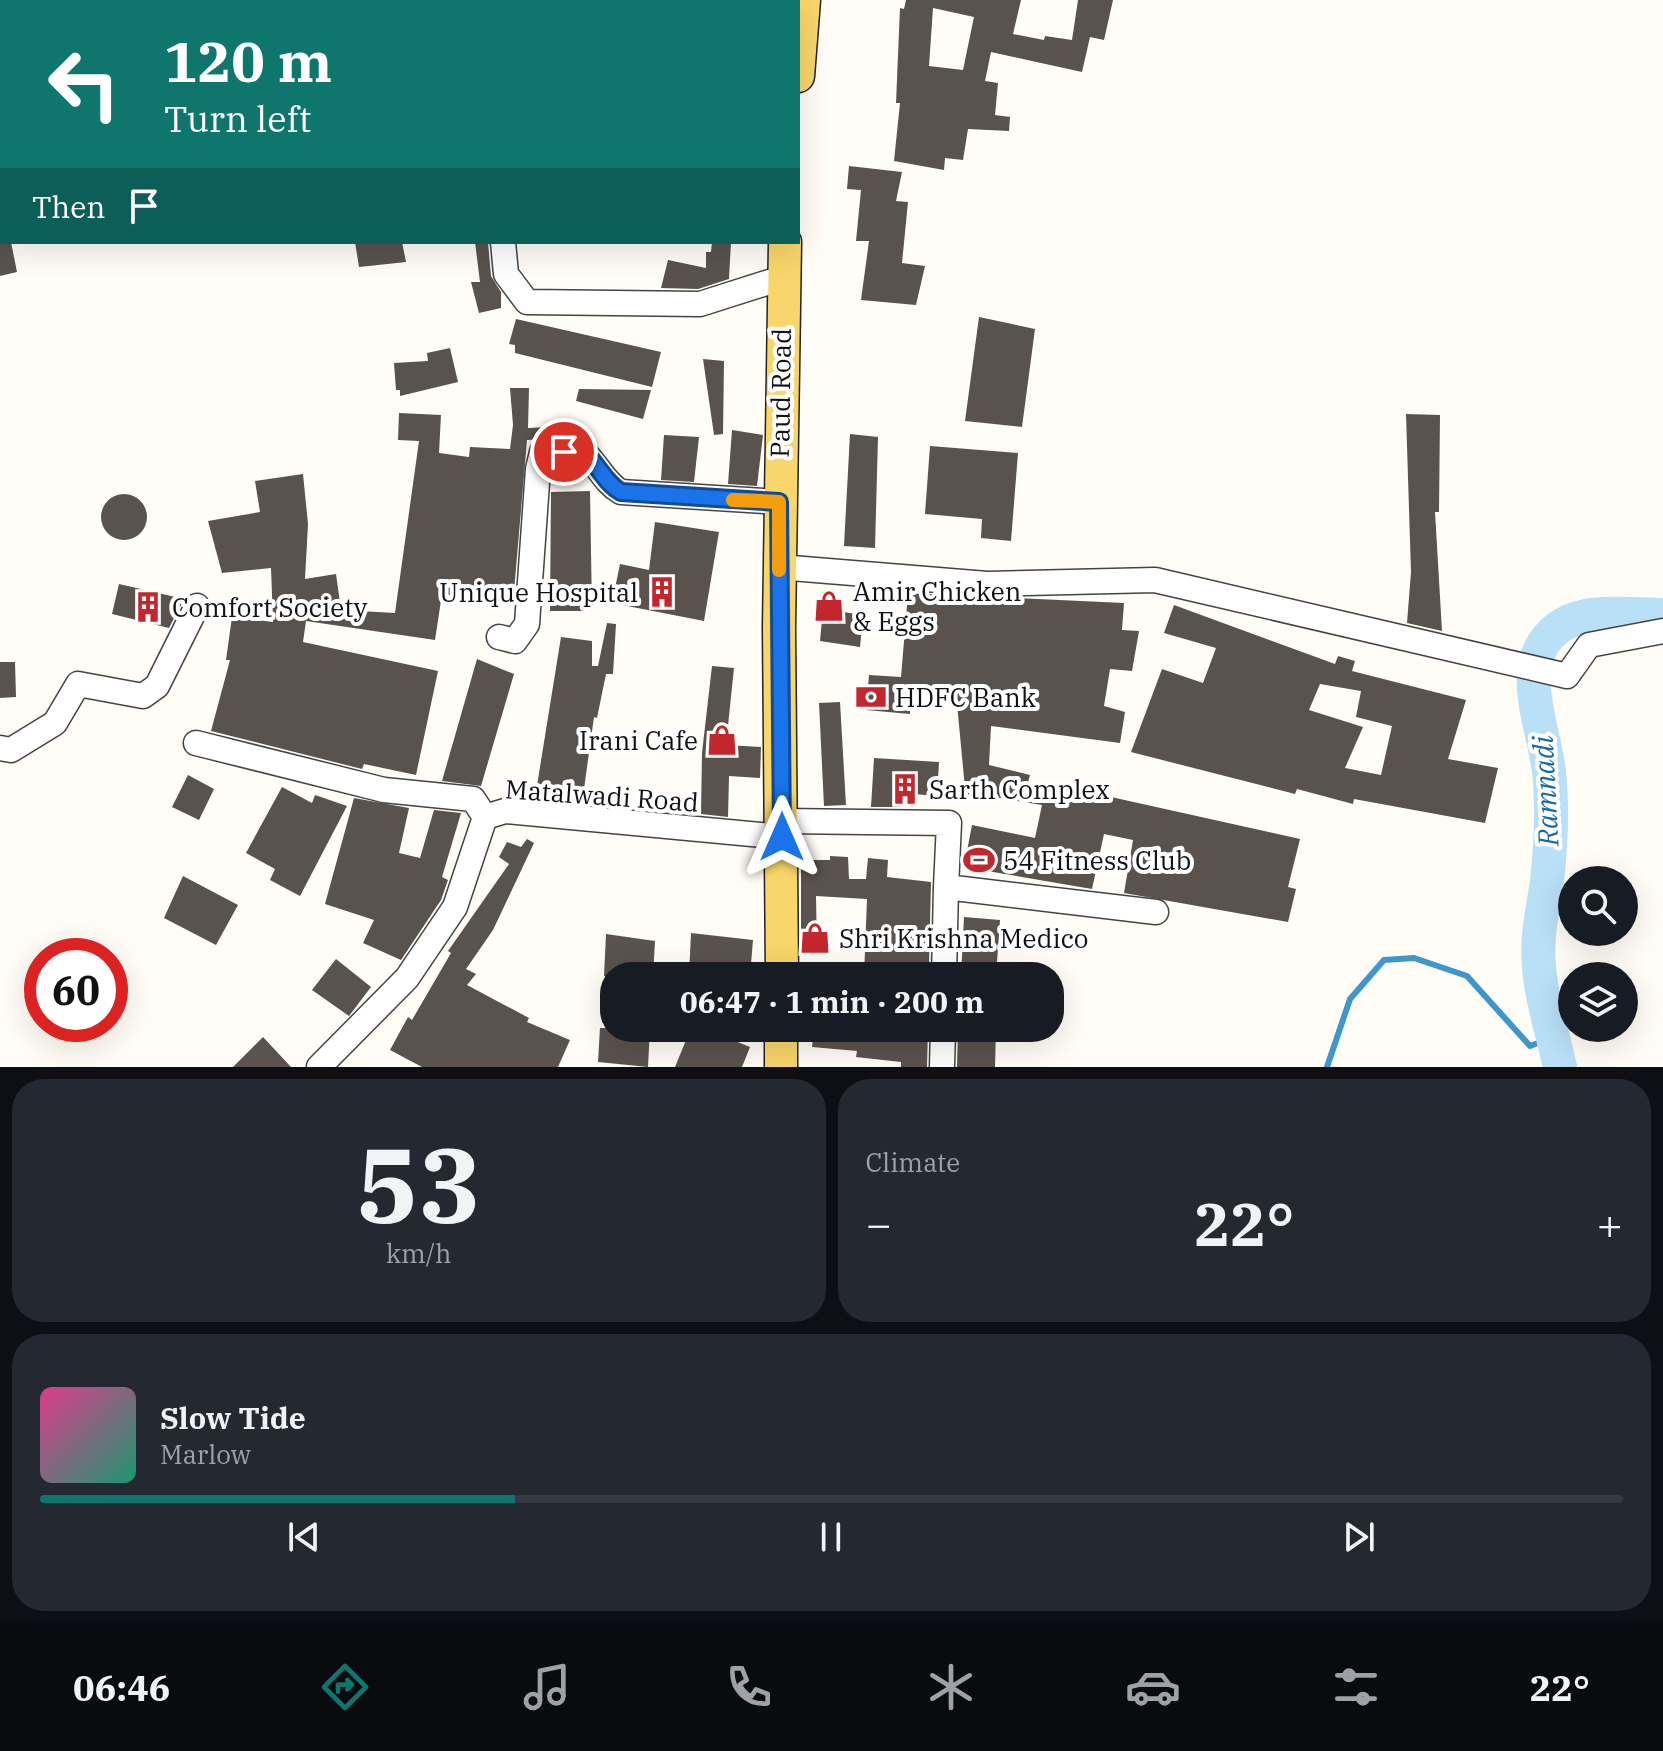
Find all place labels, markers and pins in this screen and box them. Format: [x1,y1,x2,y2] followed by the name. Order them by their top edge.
[530,418,598,486] pin
[853,574,1021,638] place label: Amir Chicken & Eggs
[439,575,638,609] place label: Unique Hospital
[645,575,679,609] building icon: Unique Hospital
[812,589,846,623] shop icon: Amir Chicken & Eggs
[131,590,165,624] building icon: Comfort Society
[172,590,367,624] place label: Comfort Society
[854,680,888,714] bank icon: HDFC Bank
[895,680,1036,714] place label: HDFC Bank
[579,723,698,757] place label: Irani Cafe
[705,723,739,757] shop icon: Irani Cafe
[888,772,922,806] building icon: Sarth Complex
[929,772,1110,806] place label: Sarth Complex
[962,843,996,877] sports icon: 54 Fitness Club
[1003,843,1191,877] place label: 54 Fitness Club
[798,921,832,955] shop icon: Shri Krishna Medico
[839,921,1089,955] place label: Shri Krishna Medico

